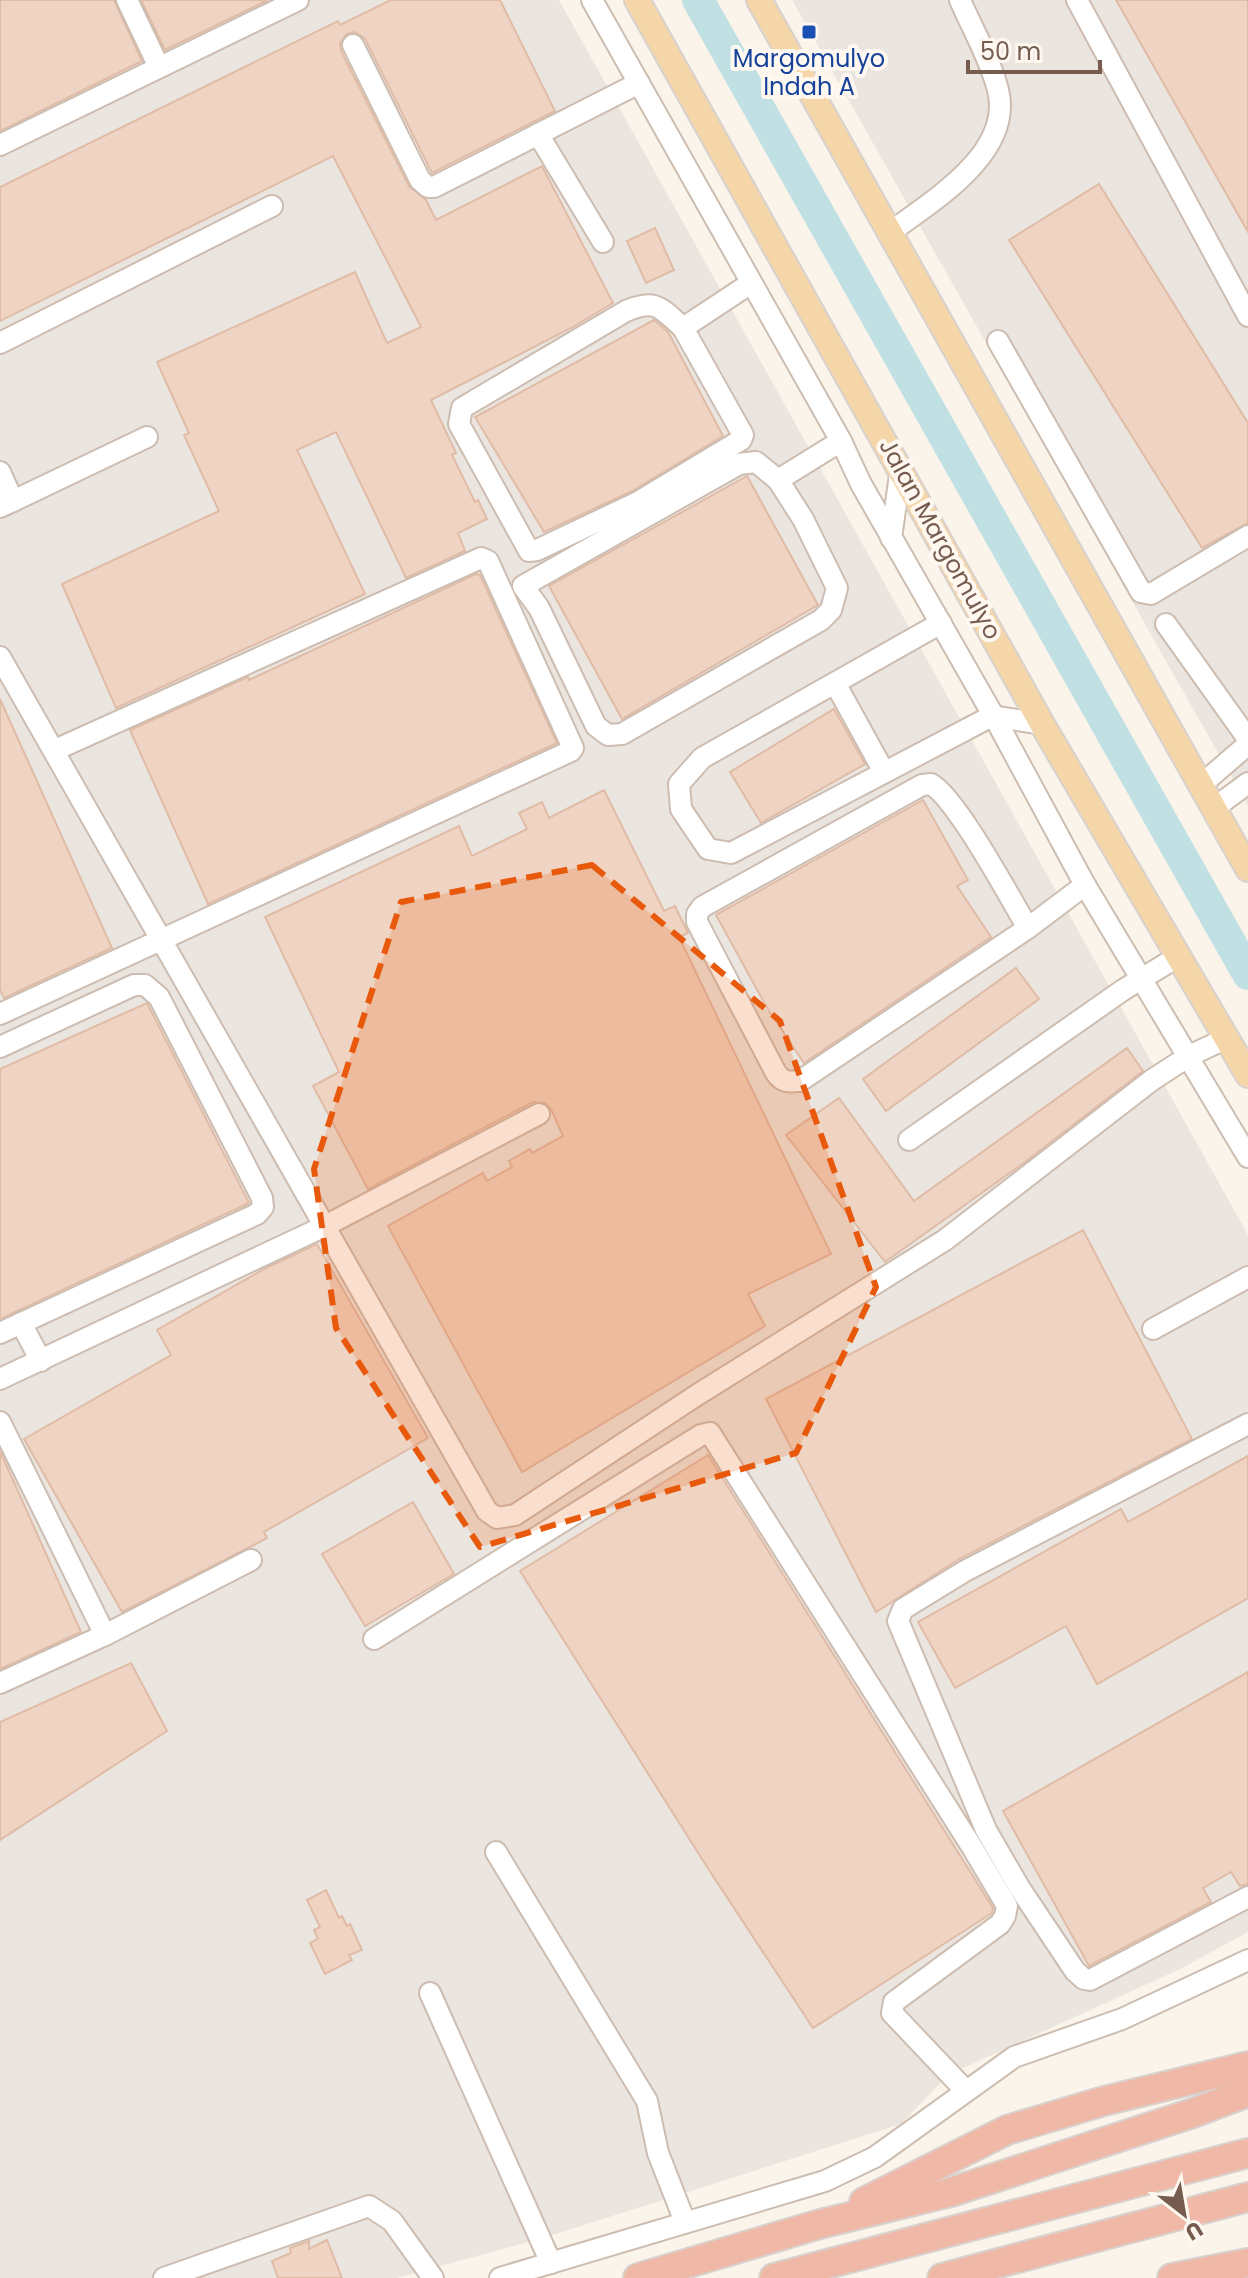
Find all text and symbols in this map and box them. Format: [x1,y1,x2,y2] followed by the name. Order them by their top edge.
[800,23,818,41] marker: Margomulyo Indah A
[968,24,1100,74] scale bar
[980,35,1041,68] text: 50 m
[733,42,885,103] place label: Margomulyo Indah A
[871,432,1009,645] street label: Jalan Margomulyo
[1144,2174,1224,2254] north arrow
[1179,2213,1209,2248] text: U

